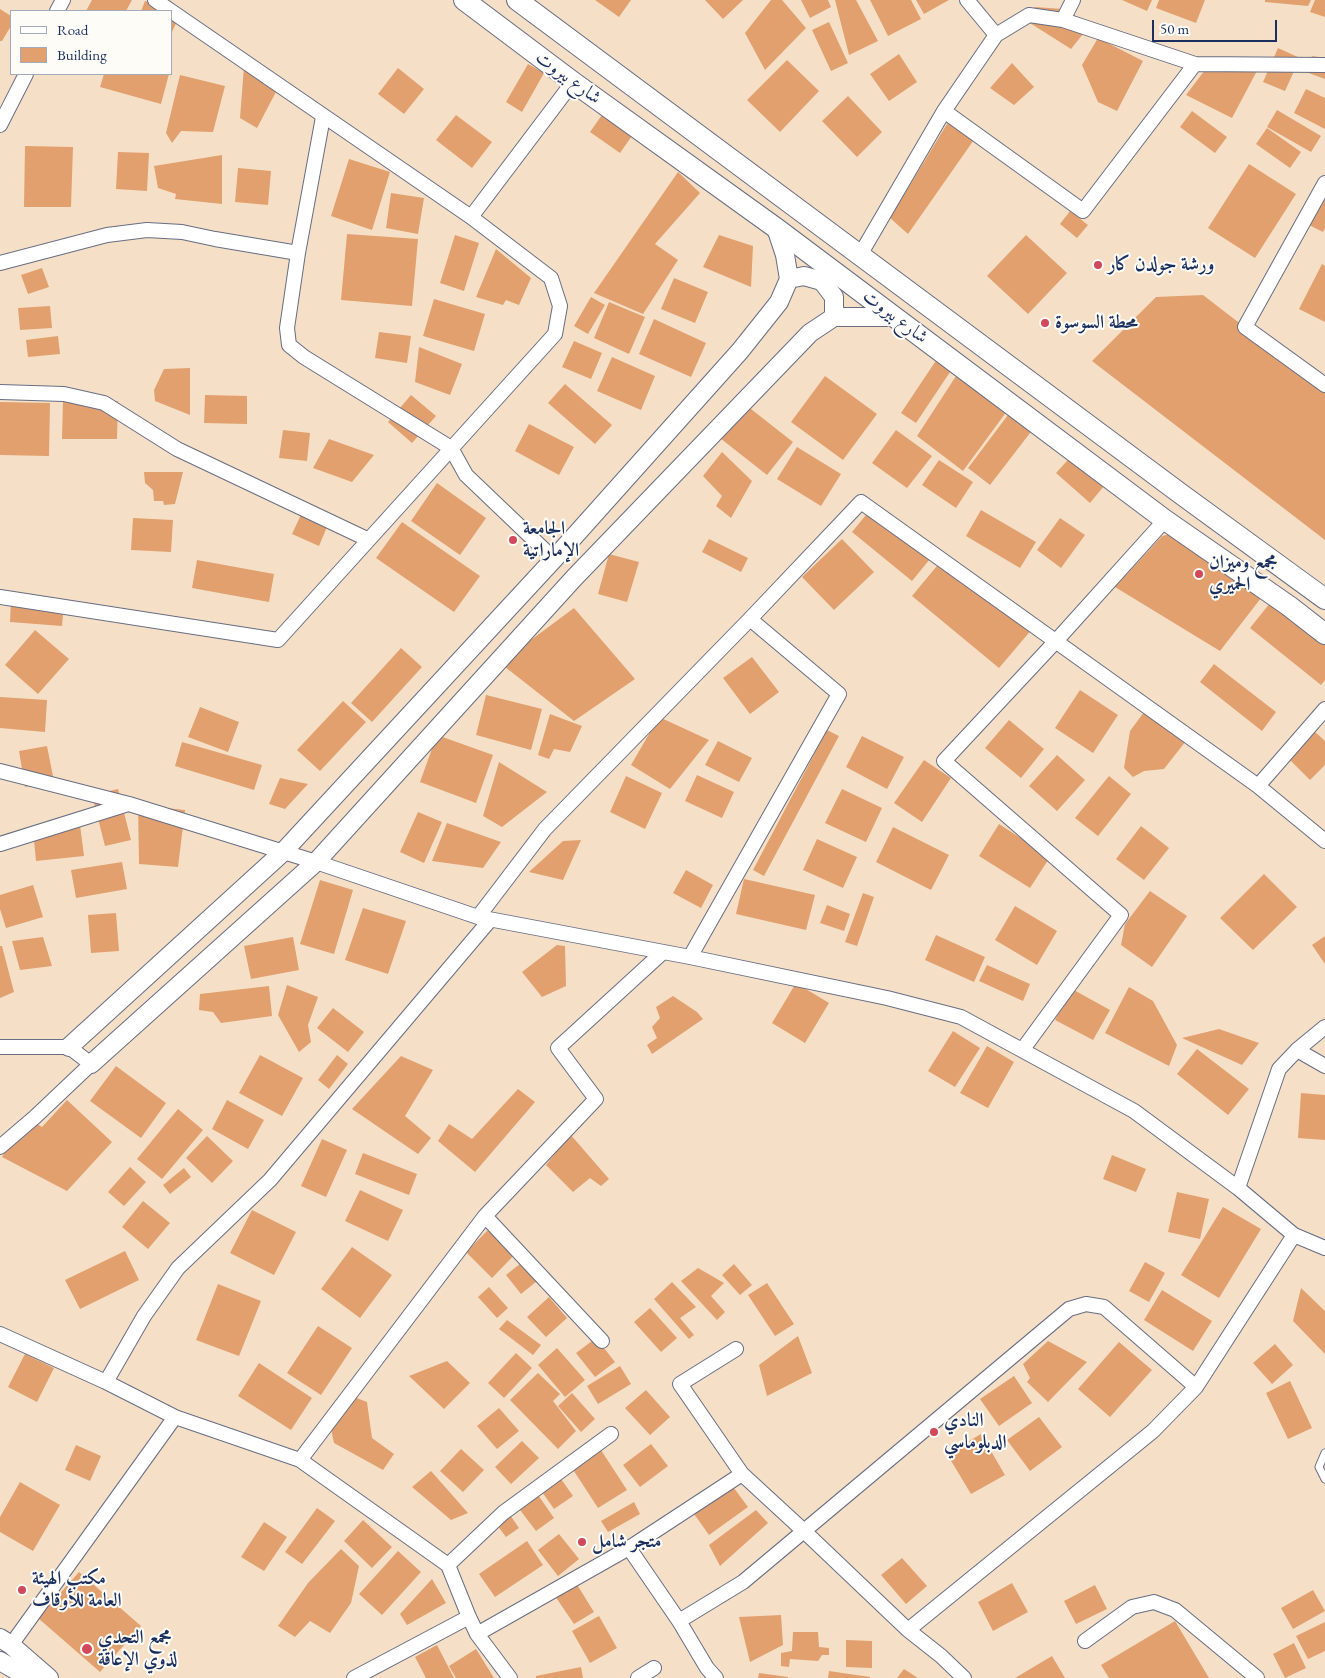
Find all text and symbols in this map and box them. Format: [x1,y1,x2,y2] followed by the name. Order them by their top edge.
[10,10,172,75] legend
[1155,10,1280,42] scale bar
[1160,19,1189,38] text: 50 m
[57,20,88,39] text: Road
[57,45,107,64] text: Building
[531,46,605,110] street label: شارع بيروت
[1108,254,1214,276] place label: ورشة جولدن كار
[1092,259,1104,271] marker: ورشة جولدن كار
[858,285,932,349] street label: شارع بيروت
[1055,312,1138,334] place label: محطة السوسوة
[1039,317,1051,329] marker: محطة السوسوة
[523,518,579,562] place label: الجامعة الإماراتية
[507,534,519,546] marker: الجامعة الإماراتية
[1209,552,1277,596] place label: مجمع وميزان الحميري
[1193,568,1205,580] marker: مجمع وميزان الحميري
[944,1410,1007,1454] place label: النادي الدبلوماسي
[928,1426,940,1438] marker: النادي الدبلوماسي
[592,1531,661,1553] place label: متجر شامل
[576,1536,588,1548] marker: متجر شامل
[32,1568,122,1612] place label: مكتب الهيئة العامة للأوقاف
[16,1584,28,1596] marker: مكتب الهيئة العامة للأوقاف
[98,1627,177,1671] place label: مجمع التحدي لذوي الإعاقة
[80,1642,94,1656] marker: مجمع التحدي لذوي الإعاقة

